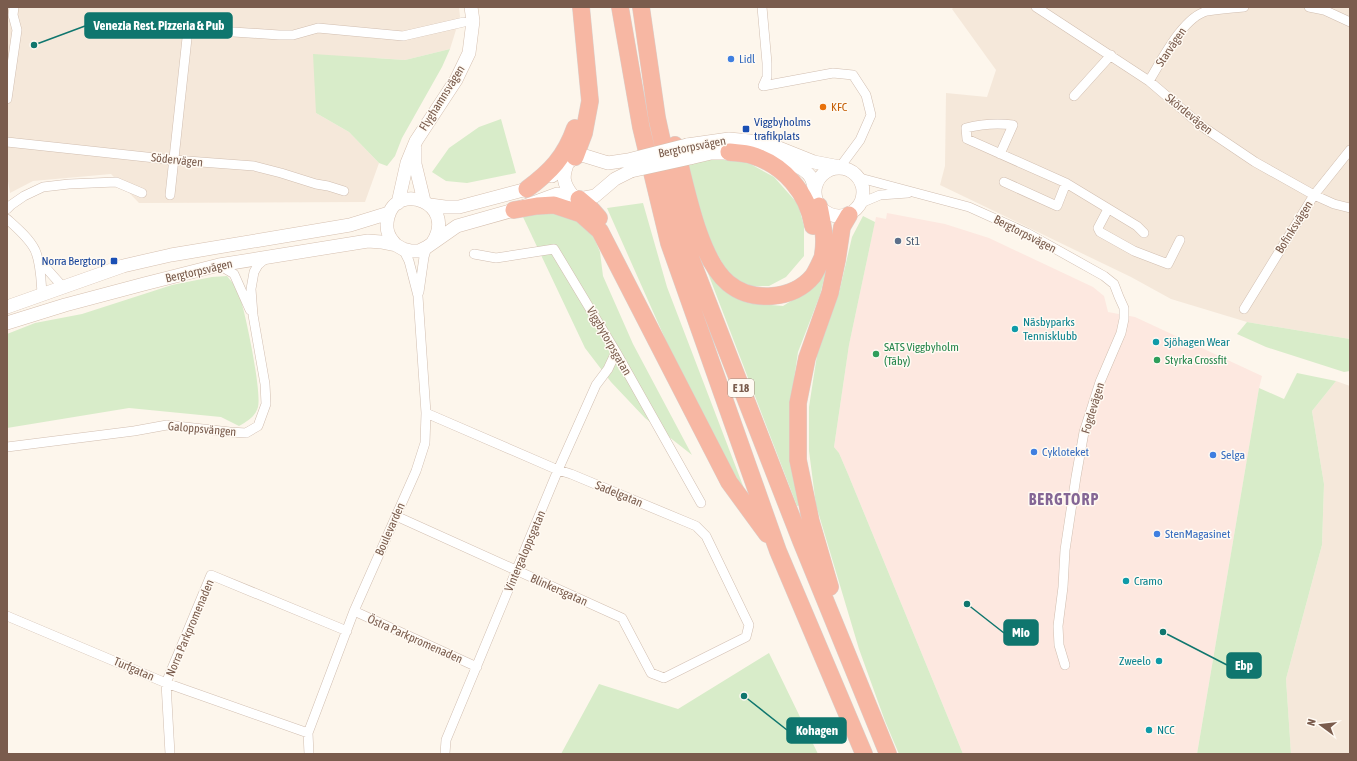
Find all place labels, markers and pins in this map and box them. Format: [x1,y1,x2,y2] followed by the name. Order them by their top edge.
[85,13,232,38] callout: Venezia Rest. Pizzeria & Pub
[739,52,756,66] place label: Lidl
[726,54,736,64] marker: Lidl
[831,100,848,114] place label: KFC
[818,102,828,112] marker: KFC
[754,115,811,143] place label: Viggbyholms trafikplats
[741,124,751,134] marker: Viggbyholms trafikplats
[906,234,920,248] place label: St1
[893,236,903,246] marker: St1
[42,254,106,268] place label: Norra Bergtorp
[109,256,119,266] marker: Norra Bergtorp
[1023,315,1078,343] place label: Näsbyparks Tennisklubb
[1010,324,1020,334] marker: Näsbyparks Tennisklubb
[1164,335,1230,349] place label: Sjöhagen Wear
[1151,337,1161,347] marker: Sjöhagen Wear
[884,340,959,368] place label: SATS Viggbyholm (Täby)
[871,349,881,359] marker: SATS Viggbyholm (Täby)
[1165,353,1228,367] place label: Styrka Crossfit
[1152,355,1162,365] marker: Styrka Crossfit
[1042,445,1090,459] place label: Cykloteket
[1029,447,1039,457] marker: Cykloteket
[1221,448,1245,462] place label: Selga
[1208,450,1218,460] marker: Selga
[1165,527,1231,541] place label: StenMagasinet
[1152,529,1162,539] marker: StenMagasinet
[1134,574,1163,588] place label: Cramo
[1121,576,1131,586] marker: Cramo
[1004,620,1038,645] callout: Mio
[1227,653,1261,678] callout: Ebp
[1119,654,1151,668] place label: Zweelo
[1154,656,1164,666] marker: Zweelo
[787,718,846,743] callout: Kohagen
[1157,723,1175,737] place label: NCC
[1144,725,1154,735] marker: NCC

